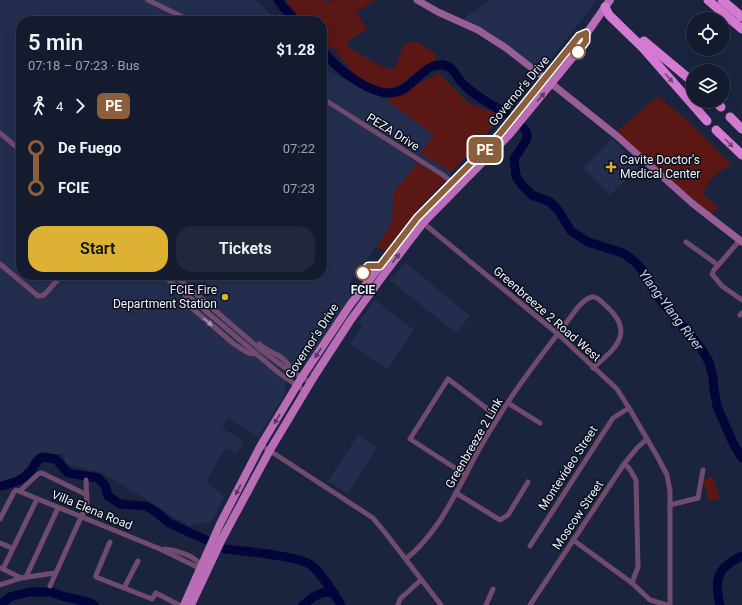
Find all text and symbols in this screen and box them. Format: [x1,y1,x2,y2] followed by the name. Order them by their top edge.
[686,12,730,108] map controls
[686,12,730,56] button: locate
[28,30,83,55] text: 5 min
[276,41,315,59] text: $1.28
[570,44,586,60] unlabelled marker
[486,53,552,129] street label: Governor's Drive
[28,58,140,73] text: 07:18 – 07:23 · Bus
[686,64,730,108] button: layers
[664,72,673,83] one-way arrow
[536,93,545,102] one-way arrow
[28,95,50,117] icon: walk
[69,95,91,117] icon: forward
[105,98,122,114] text: PE
[56,99,63,114] text: 4
[364,110,422,154] street label: PEZA Drive
[467,137,503,163] line badge: PE
[724,138,734,148] one-way arrow
[58,139,121,157] text: De Fuego
[283,141,315,156] text: 07:22
[477,142,493,158] text: PE
[620,153,700,181] place label: Cavite Doctor's Medical Center
[605,161,617,173] marker: Cavite Doctor's Medical Center
[58,179,89,197] text: FCIE
[283,181,315,196] text: 07:23
[28,226,168,272] button: Start
[176,226,315,272] button: Tickets
[392,253,400,264] one-way arrow
[491,264,603,364] street label: Greenbreeze 2 Road West
[355,265,371,281] marker: FCIE
[636,267,707,354] water label: Ylang-Ylang River
[113,283,217,311] place label: FCIE Fire Department Station
[351,283,376,297] place label: FCIE
[220,292,230,302] marker: FCIE Fire Department Station
[283,301,341,381] street label: Governor's Drive
[202,317,213,326] one-way arrow
[314,348,322,358] one-way arrow
[442,395,506,491] street label: Greenbreeze 2 Link
[273,413,280,425] one-way arrow
[536,423,600,513] street label: Montevideo Street
[550,478,606,552] street label: Moscow Street
[235,484,241,496] one-way arrow
[50,487,134,533] street label: Villa Elena Road

